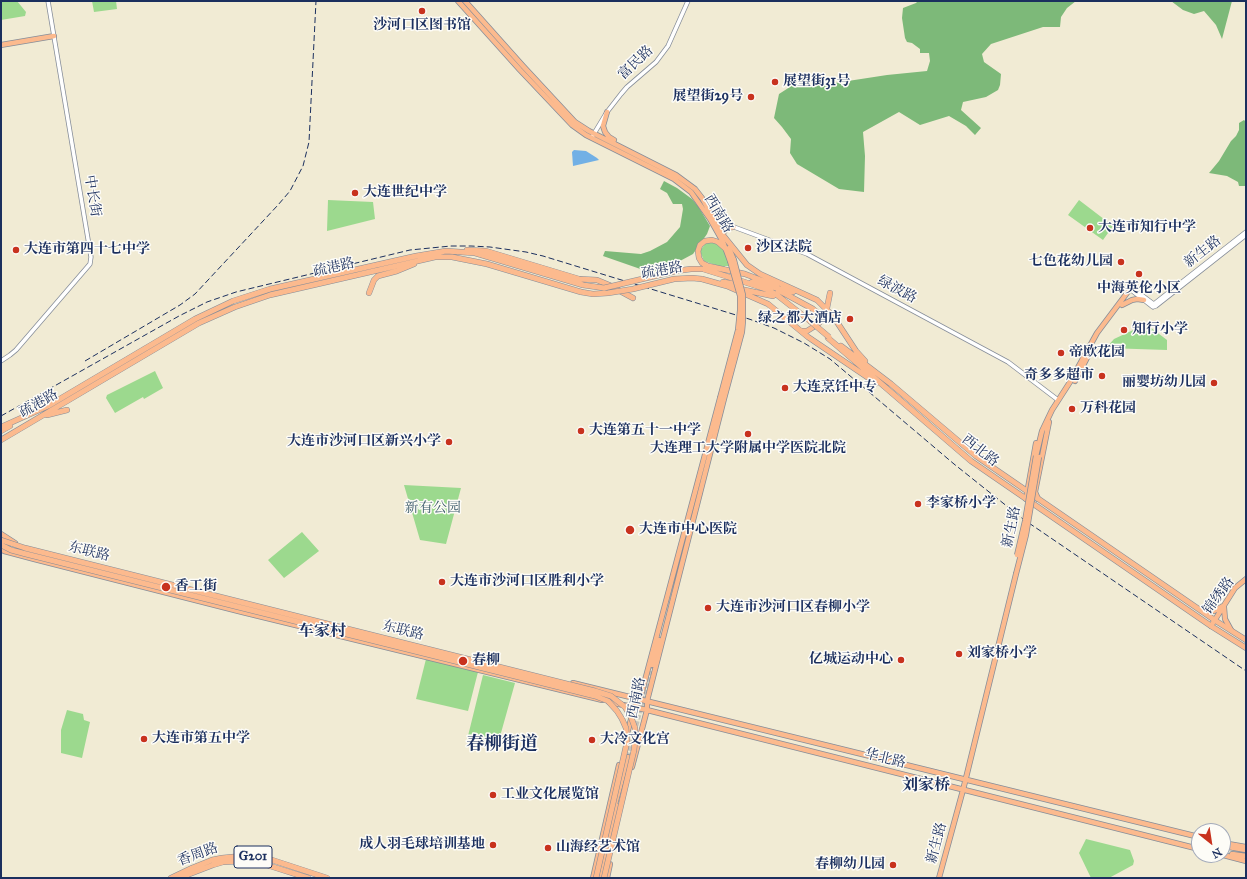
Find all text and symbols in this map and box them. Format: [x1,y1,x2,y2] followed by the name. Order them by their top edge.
[417,6,427,16] marker: 沙河口区图书馆
[373,18,471,34] place label: 沙河口区图书馆
[615,42,657,84] street label: 富民路
[783,74,850,90] place label: 展望街31号
[770,77,780,87] marker: 展望街31号
[673,89,743,105] place label: 展望街29号
[746,92,756,102] marker: 展望街29号
[80,174,104,218] street label: 中长街
[363,185,447,201] place label: 大连世纪中学
[350,188,360,198] marker: 大连世纪中学
[700,192,736,236] street label: 西南路
[1098,220,1196,236] place label: 大连市知行中学
[1085,223,1095,233] marker: 大连市知行中学
[1181,232,1225,272] street label: 新生路
[756,240,812,256] place label: 沙区法院
[24,242,150,258] place label: 大连市第四十七中学
[743,243,753,253] marker: 沙区法院
[11,245,21,255] marker: 大连市第四十七中学
[1029,254,1113,270] place label: 七色花幼儿园
[312,255,356,281] street label: 疏港路
[1116,257,1126,267] marker: 七色花幼儿园
[640,259,684,283] street label: 疏港路
[1134,269,1144,279] marker: 中海英伦小区
[875,273,919,307] street label: 绿波路
[1097,281,1181,297] place label: 中海英伦小区
[758,311,842,327] place label: 绿之都大酒店
[845,314,855,324] marker: 绿之都大酒店
[1132,322,1188,338] place label: 知行小学
[1119,325,1129,335] marker: 知行小学
[1069,345,1125,361] place label: 帝欧花园
[1056,348,1066,358] marker: 帝欧花园
[1024,368,1094,384] place label: 奇多多超市
[1097,371,1107,381] marker: 奇多多超市
[1122,375,1206,391] place label: 丽婴坊幼儿园
[1209,378,1219,388] marker: 丽婴坊幼儿园
[793,380,877,396] place label: 大连烹饪中专
[780,383,790,393] marker: 大连烹饪中专
[17,386,61,422] street label: 疏港路
[1080,401,1136,417] place label: 万科花园
[1067,404,1077,414] marker: 万科花园
[589,423,701,439] place label: 大连第五十一中学
[576,426,586,436] marker: 大连第五十一中学
[743,429,753,439] marker: 大连理工大学附属中学医院北院
[958,431,1002,471] street label: 西北路
[287,434,441,450] place label: 大连市沙河口区新兴小学
[444,437,454,447] marker: 大连市沙河口区新兴小学
[650,441,846,457] place label: 大连理工大学附属中学医院北院
[926,496,996,512] place label: 李家桥小学
[913,499,923,509] marker: 李家桥小学
[405,501,461,517] park label: 新有公园
[999,505,1025,549] street label: 新生路
[639,522,737,538] place label: 大连市中心医院
[624,524,636,536] marker: 大连市中心医院
[67,539,111,565] street label: 东联路
[450,574,604,590] place label: 大连市沙河口区胜利小学
[1200,574,1238,618] street label: 锦绣路
[437,577,447,587] marker: 大连市沙河口区胜利小学
[175,579,217,595] place label: 香工街
[160,581,172,593] marker: 香工街
[716,600,870,616] place label: 大连市沙河口区春柳小学
[703,603,713,613] marker: 大连市沙河口区春柳小学
[381,618,425,644] street label: 东联路
[298,622,346,642] district label: 车家村
[967,646,1037,662] place label: 刘家桥小学
[954,649,964,659] marker: 刘家桥小学
[809,652,893,668] place label: 亿城运动中心
[472,653,500,669] place label: 春柳
[457,655,469,667] marker: 春柳
[896,655,906,665] marker: 亿城运动中心
[624,676,650,720] street label: 西南路
[152,731,250,747] place label: 大连市第五中学
[600,732,670,748] place label: 大冷文化宫
[139,734,149,744] marker: 大连市第五中学
[466,734,538,756] district label: 春柳街道
[587,735,597,745] marker: 大冷文化宫
[863,746,907,772] street label: 华北路
[902,776,950,796] district label: 刘家桥
[501,787,599,803] place label: 工业文化展览馆
[488,790,498,800] marker: 工业文化展览馆
[923,821,951,865] street label: 新生路
[1191,823,1231,863] north arrow
[359,837,485,853] place label: 成人羽毛球培训基地
[175,840,221,870] street label: 香周路
[488,840,498,850] marker: 成人羽毛球培训基地
[556,840,640,856] place label: 山海经艺术馆
[543,843,553,853] marker: 山海经艺术馆
[1209,845,1224,861] text: N
[234,846,272,868] road number: G201
[815,857,885,873] place label: 春柳幼儿园
[888,860,898,870] marker: 春柳幼儿园

